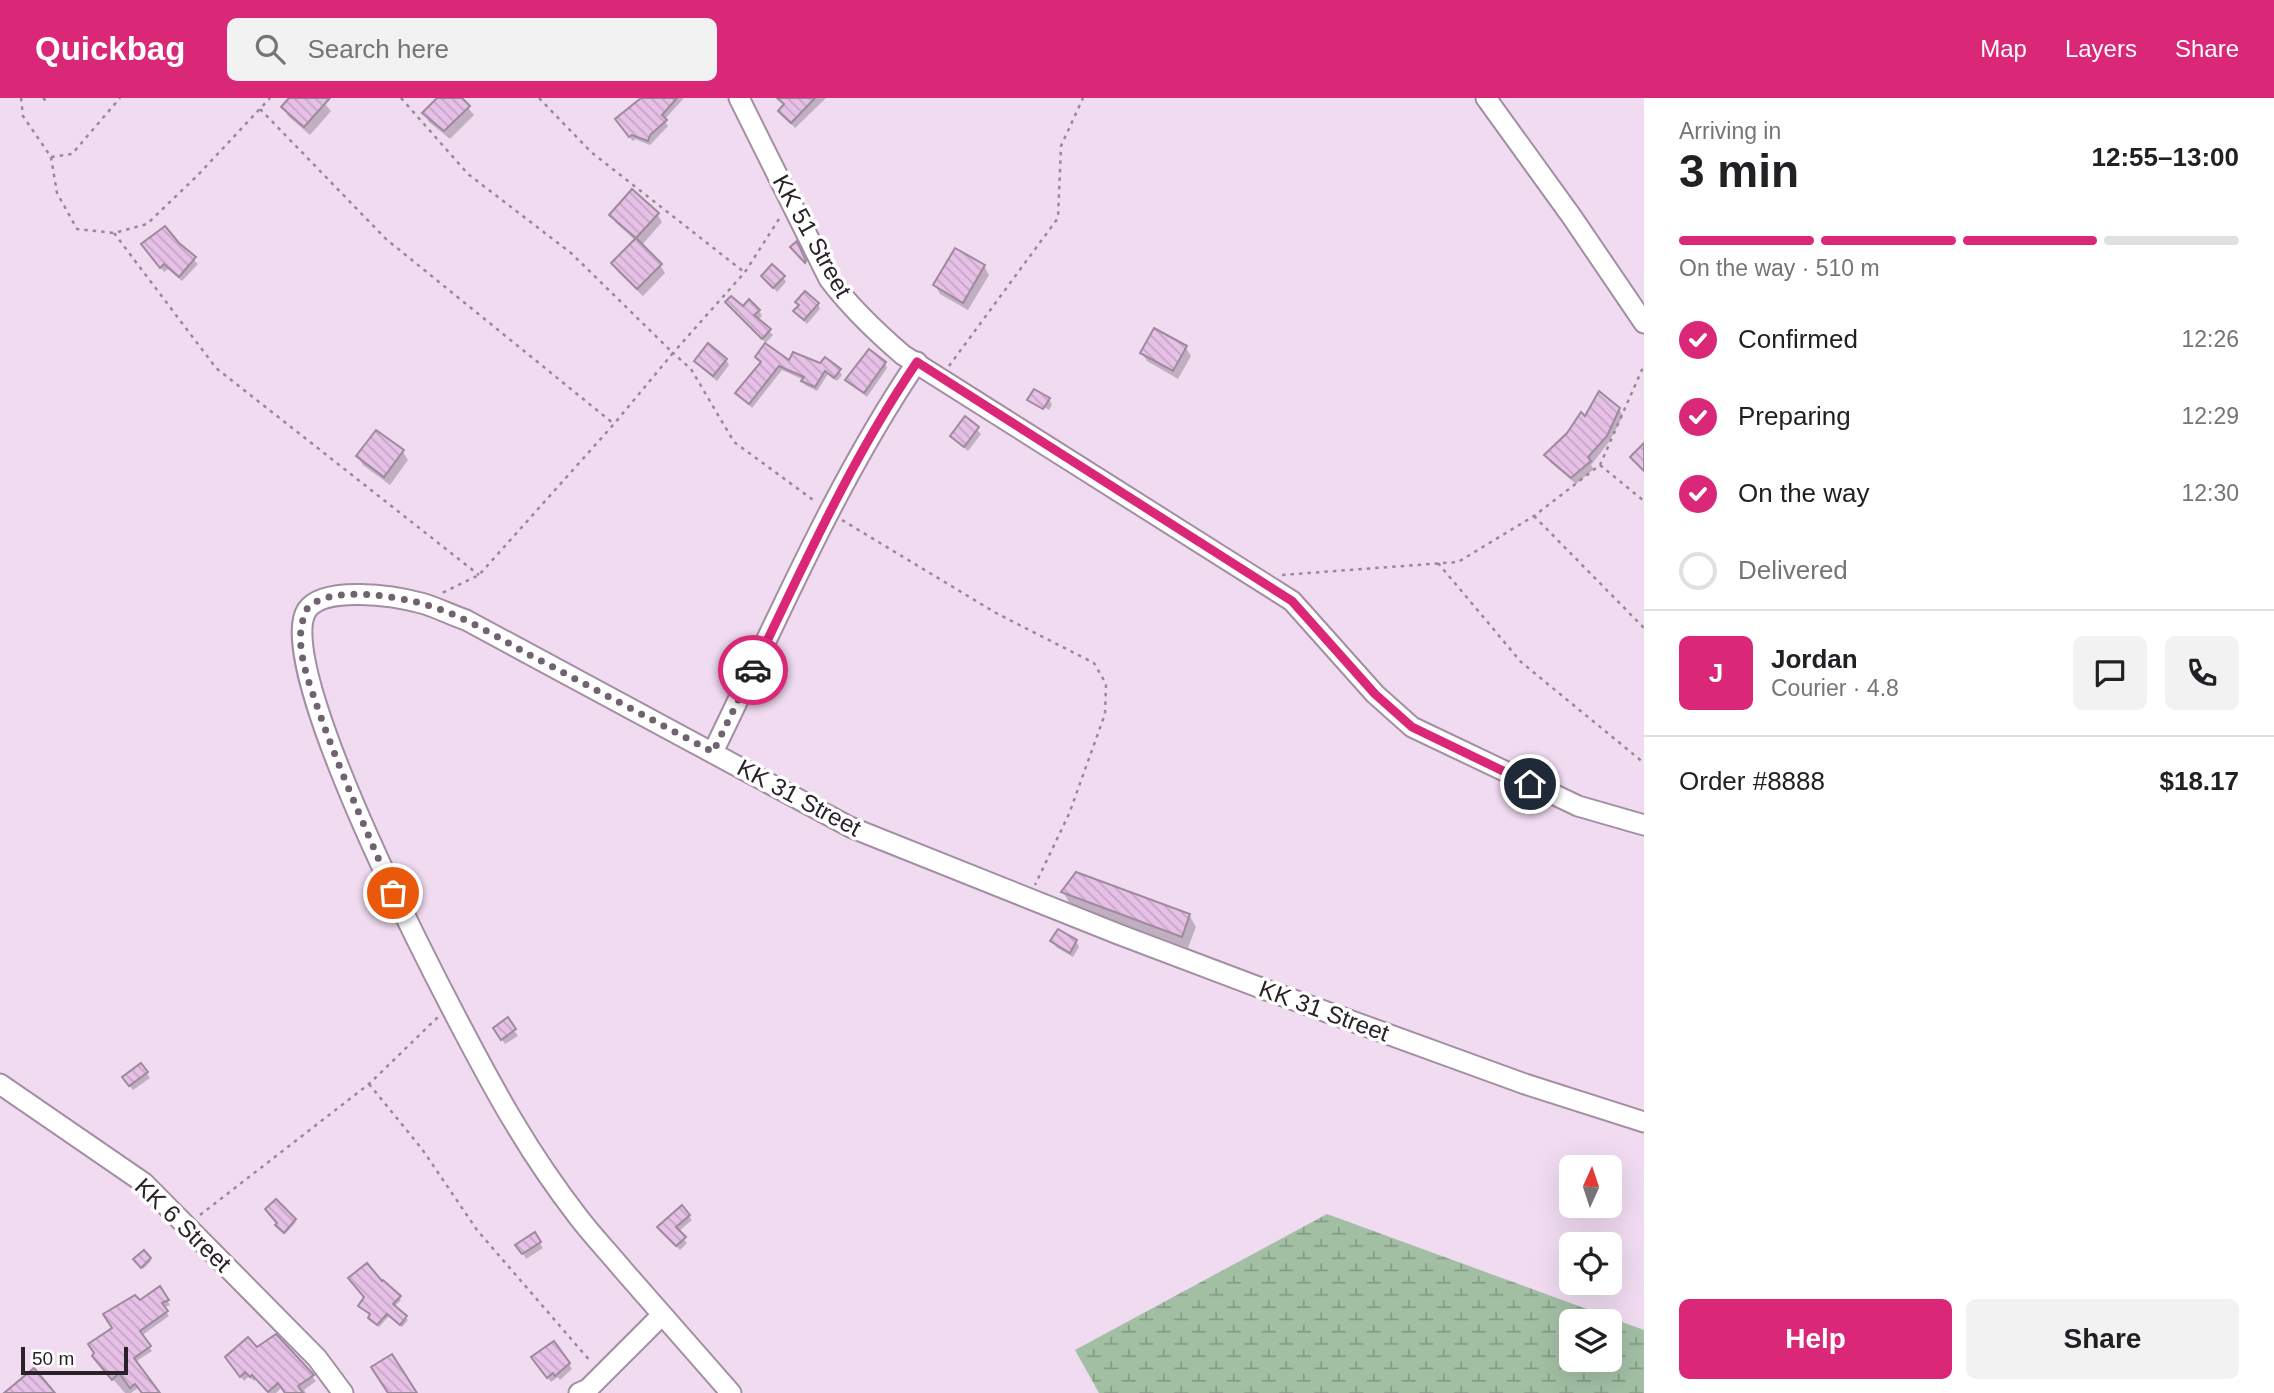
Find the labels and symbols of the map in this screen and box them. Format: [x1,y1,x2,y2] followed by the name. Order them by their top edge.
[768,170,857,302] street label: KK 51 Street
[718,635,788,705] courier
[733,754,866,842] street label: KK 31 Street
[1500,754,1560,814] pin
[363,863,423,923] pin
[1256,975,1393,1047] street label: KK 31 Street
[1559,1155,1622,1218] north arrow
[130,1172,237,1277] street label: KK 6 Street
[21,1344,128,1376] scale bar

